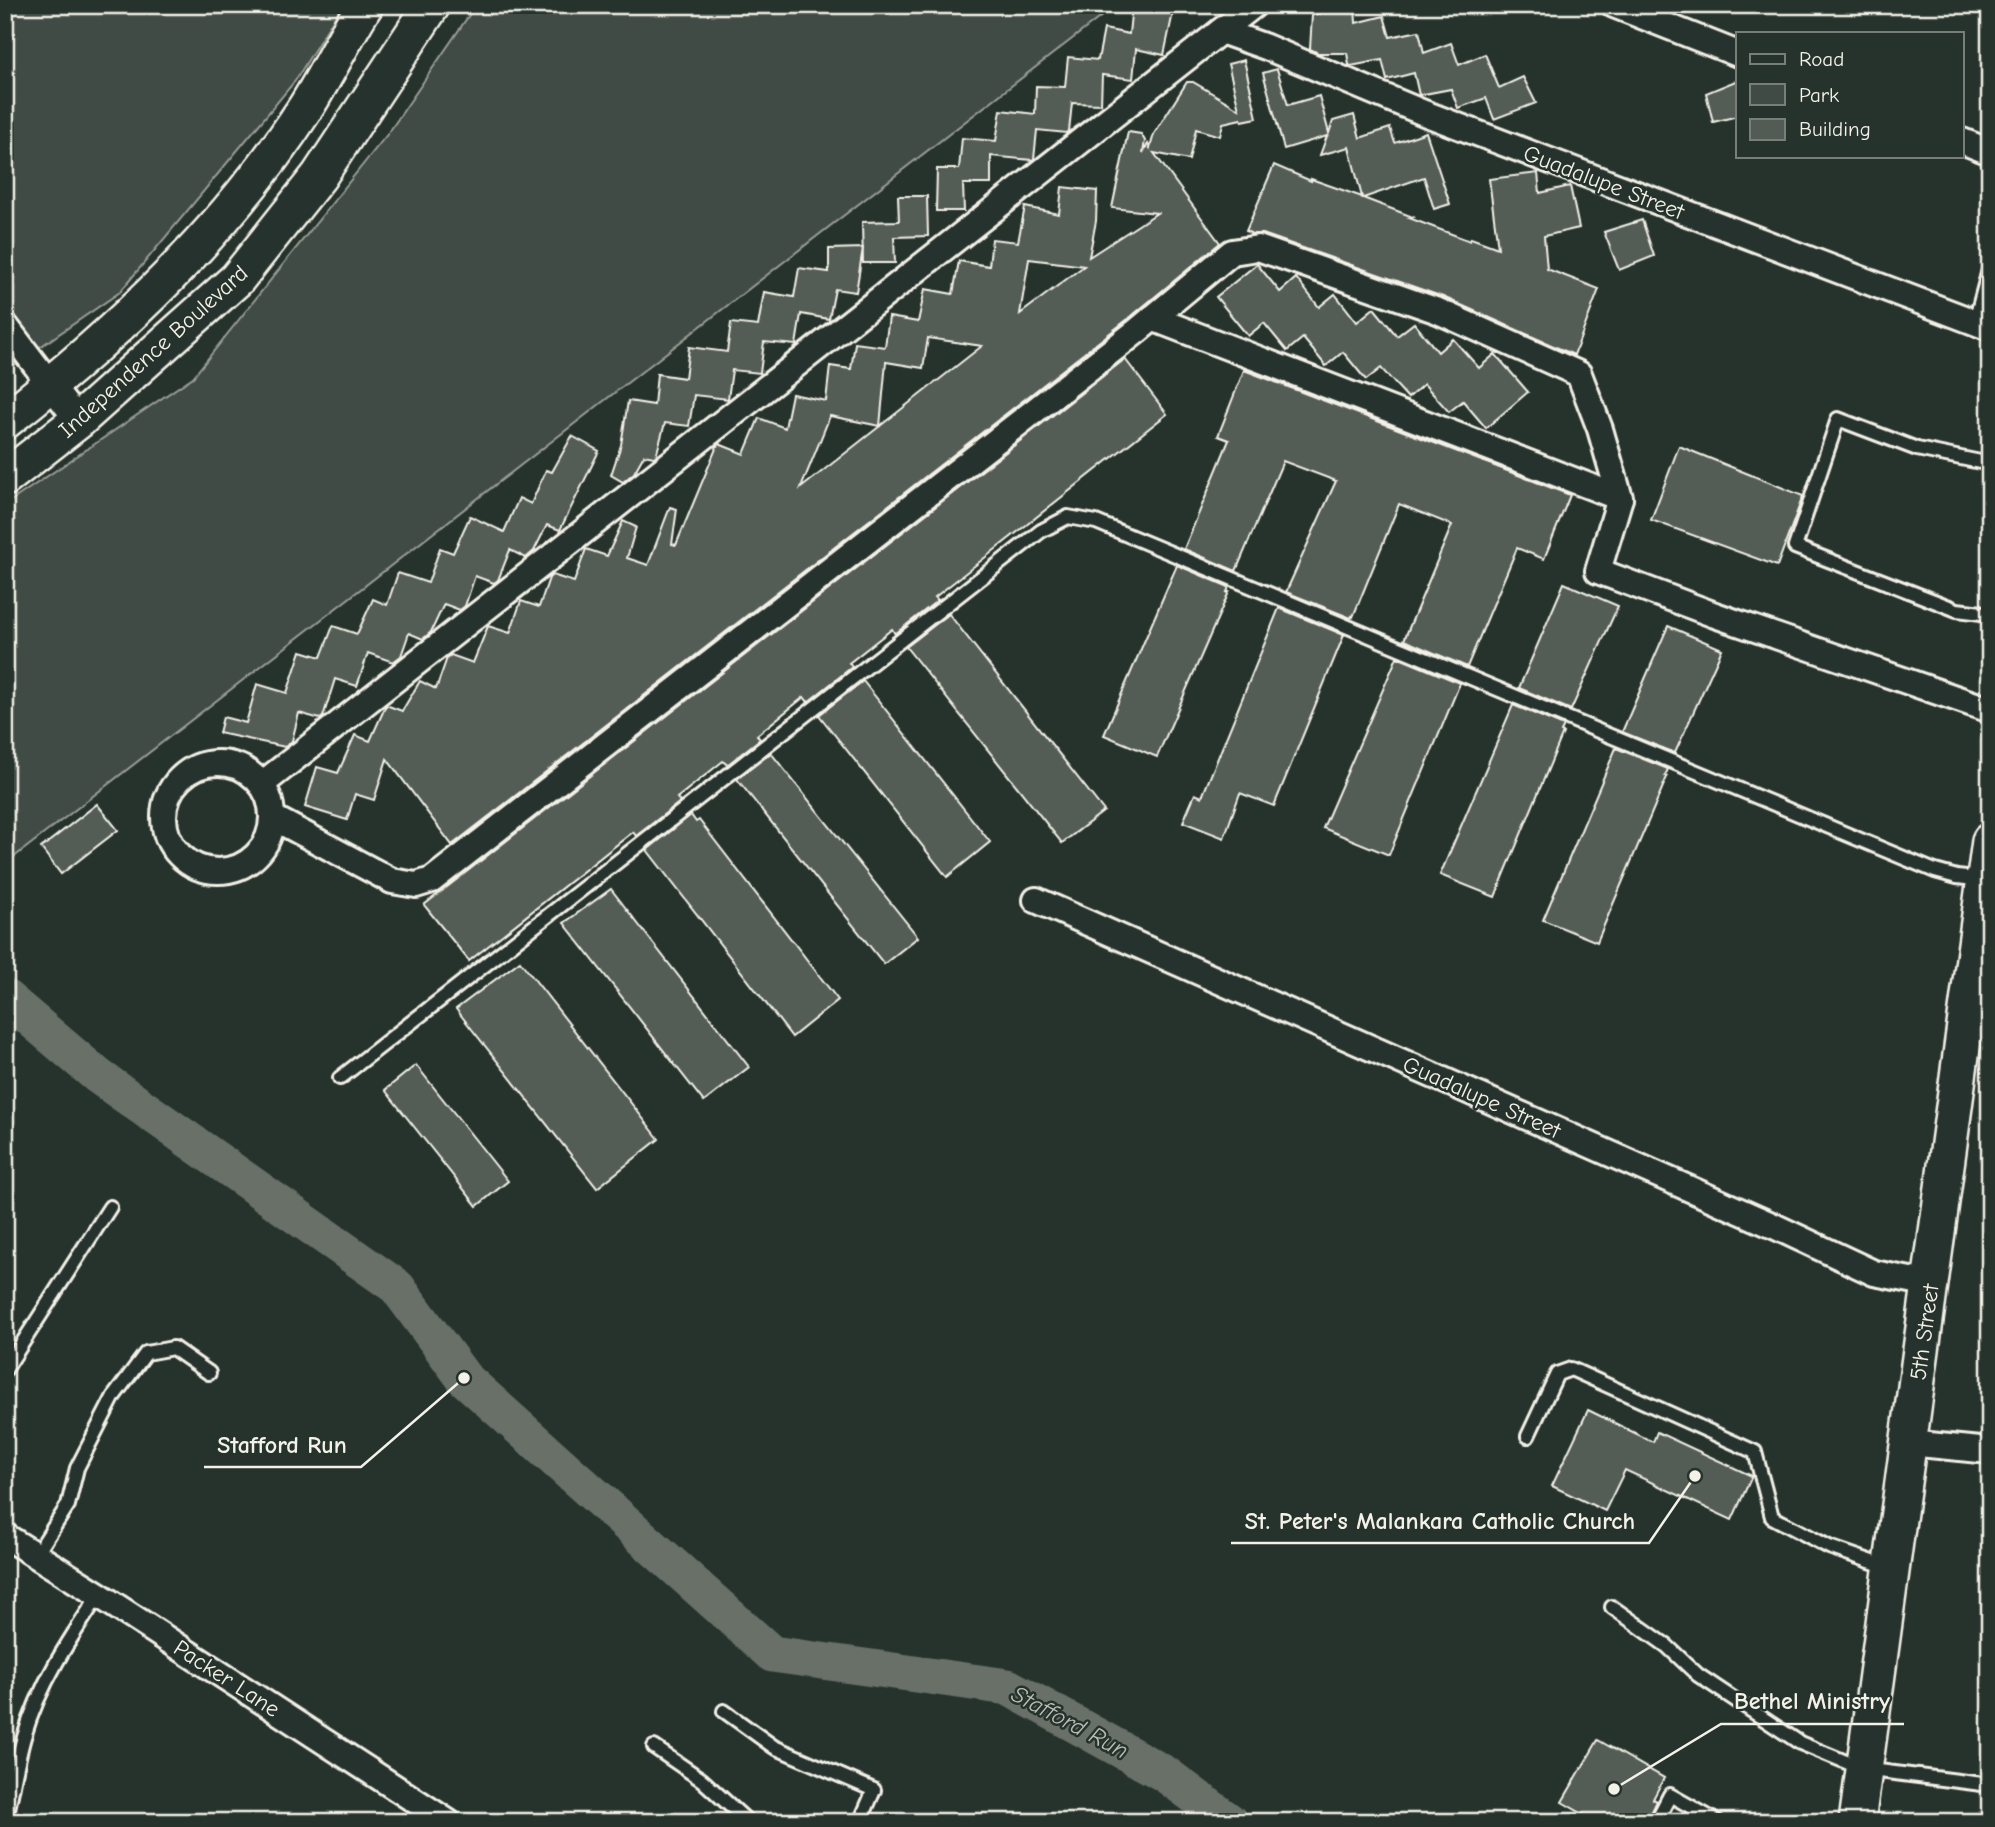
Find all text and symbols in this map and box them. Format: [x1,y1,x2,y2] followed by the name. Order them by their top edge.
[1736,32,1964,158] legend
[1799,47,1844,71] text: Road
[1799,83,1839,107] text: Park
[1799,117,1871,141] text: Building
[1520,139,1689,226] street label: Guadalupe Street
[53,259,253,443] street label: Independence Boulevard
[1399,1051,1566,1145] street label: Guadalupe Street
[1904,1281,1945,1382] street label: 5th Street
[204,1422,361,1467] callout: Stafford Run
[217,1431,347,1459] text: Stafford Run
[1231,1498,1649,1543] callout: St. Peter's Malankara Catholic Church
[1245,1507,1635,1535] text: St. Peter's Malankara Catholic Church
[169,1634,285,1723] street label: Packer Lane
[1721,1679,1904,1724] callout: Bethel Ministry
[1007,1680,1133,1764] water label: Stafford Run
[1734,1687,1890,1715] text: Bethel Ministry

